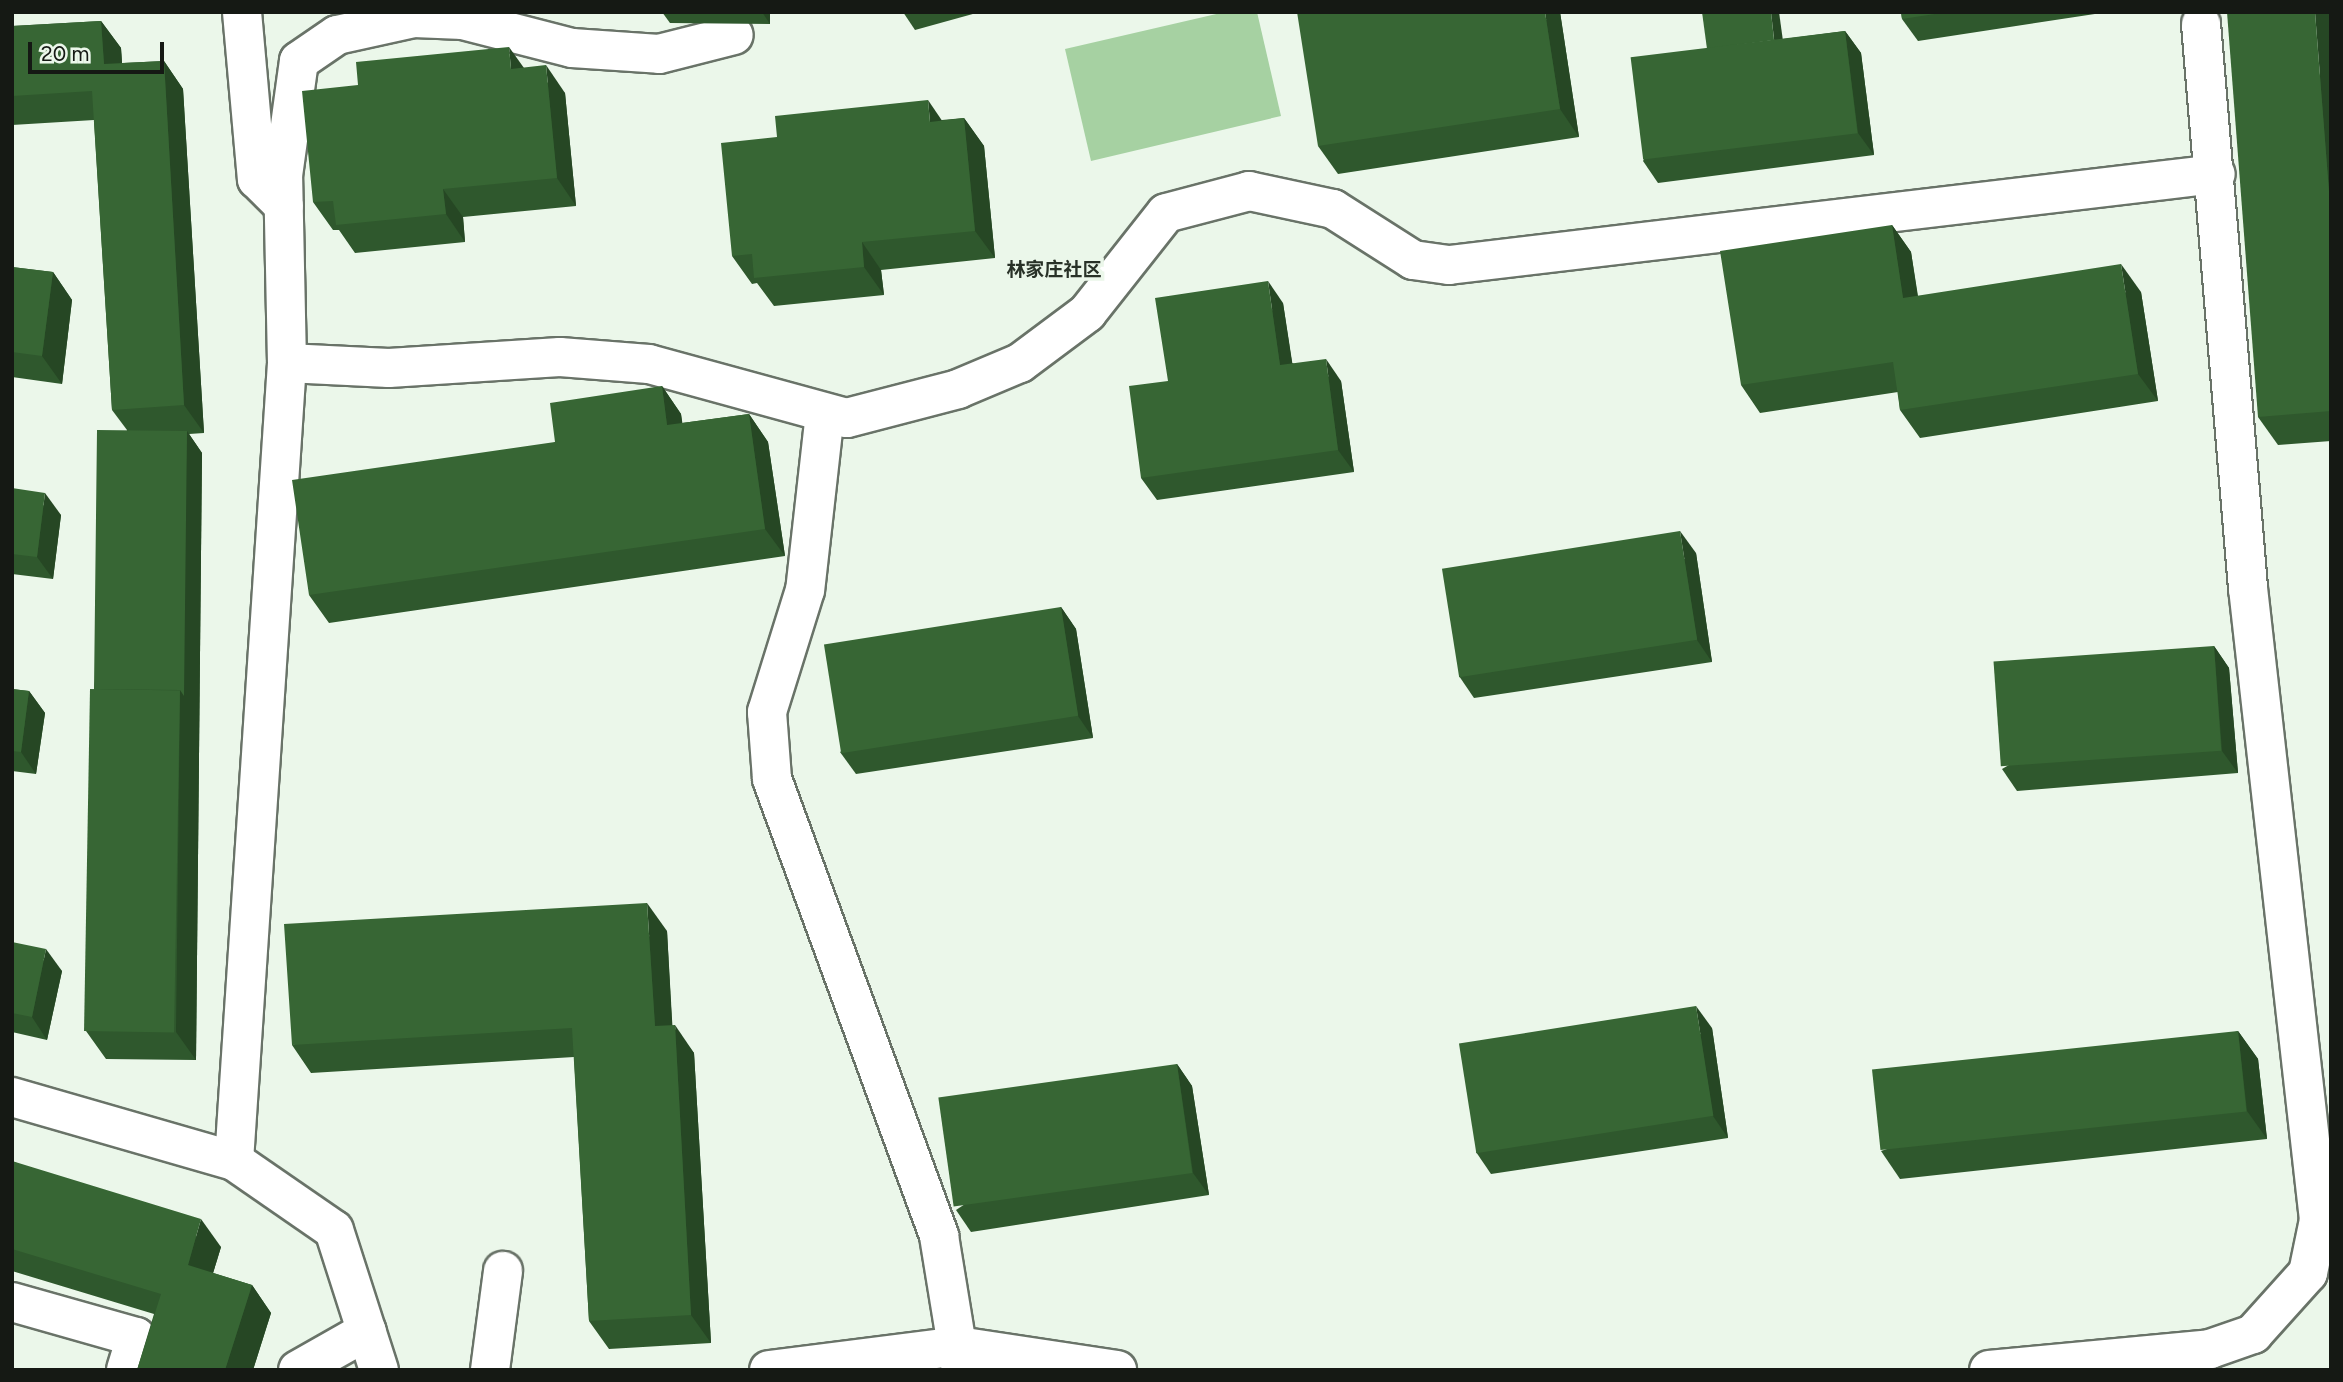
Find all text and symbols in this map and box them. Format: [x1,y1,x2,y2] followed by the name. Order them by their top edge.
[32,28,168,72] scale bar
[41,41,89,66] text: 20 m
[1007,259,1101,281] district label: 林家庄社区

